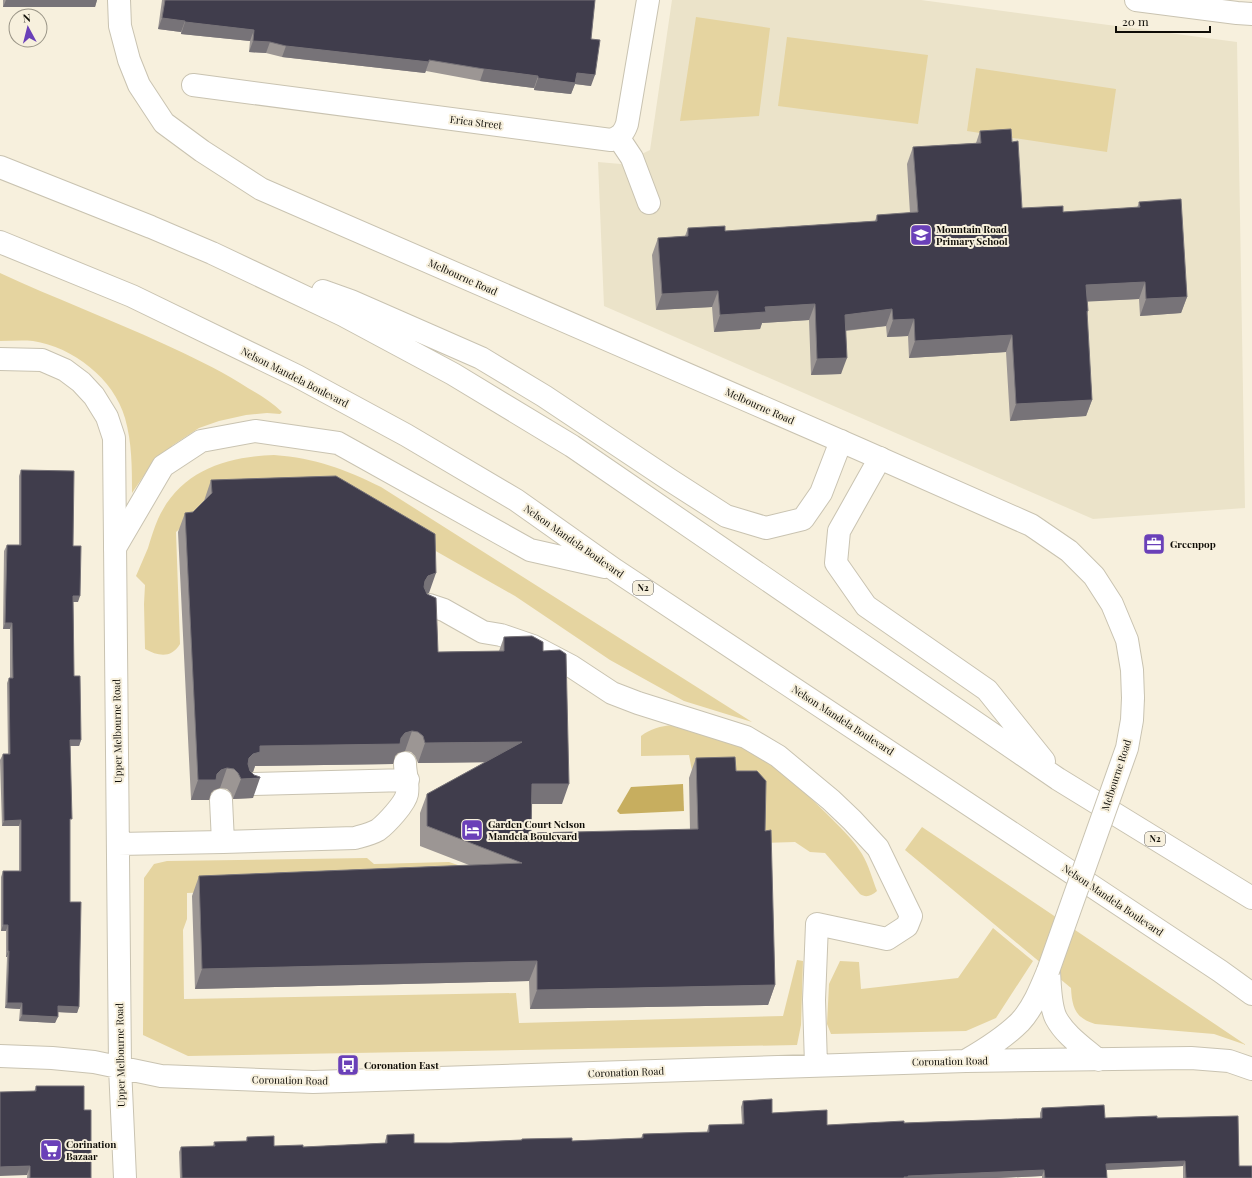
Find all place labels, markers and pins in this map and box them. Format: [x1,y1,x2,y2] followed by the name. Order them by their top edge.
[908,222,934,248] school or university icon: Mountain Road Primary School
[936,222,1008,248] place label: Mountain Road Primary School
[1141,531,1167,557] office icon: Greenpop
[1170,537,1216,551] place label: Greenpop
[459,817,485,843] hotel icon: Garden Court Nelson Mandela Boulevard
[488,817,586,843] place label: Garden Court Nelson Mandela Boulevard
[335,1052,361,1078] bus stop icon: Coronation East
[364,1058,439,1072] place label: Coronation East
[38,1137,64,1163] supermarket icon: Corination Bazaar
[66,1137,117,1163] place label: Corination Bazaar

